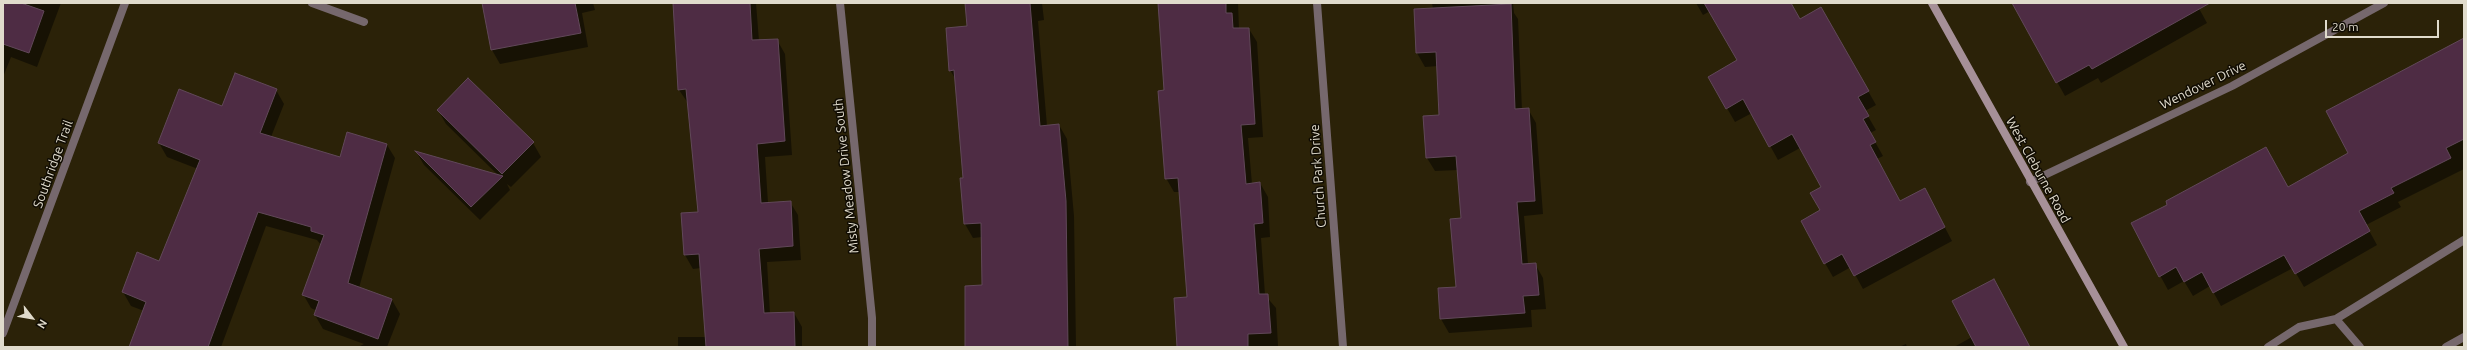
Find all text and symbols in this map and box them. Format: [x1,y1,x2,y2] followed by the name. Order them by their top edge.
[2327,12,2441,38] scale bar
[2332,20,2359,33] text: 20 m
[2157,57,2249,113] street label: Wendover Drive
[830,98,862,254] street label: Misty Meadow Drive South
[2002,114,2074,226] street label: West Cleburne Road
[30,118,76,210] street label: Southridge Trail
[1307,124,1329,228] street label: Church Park Drive
[12,298,52,338] north arrow
[35,318,50,331] text: N

